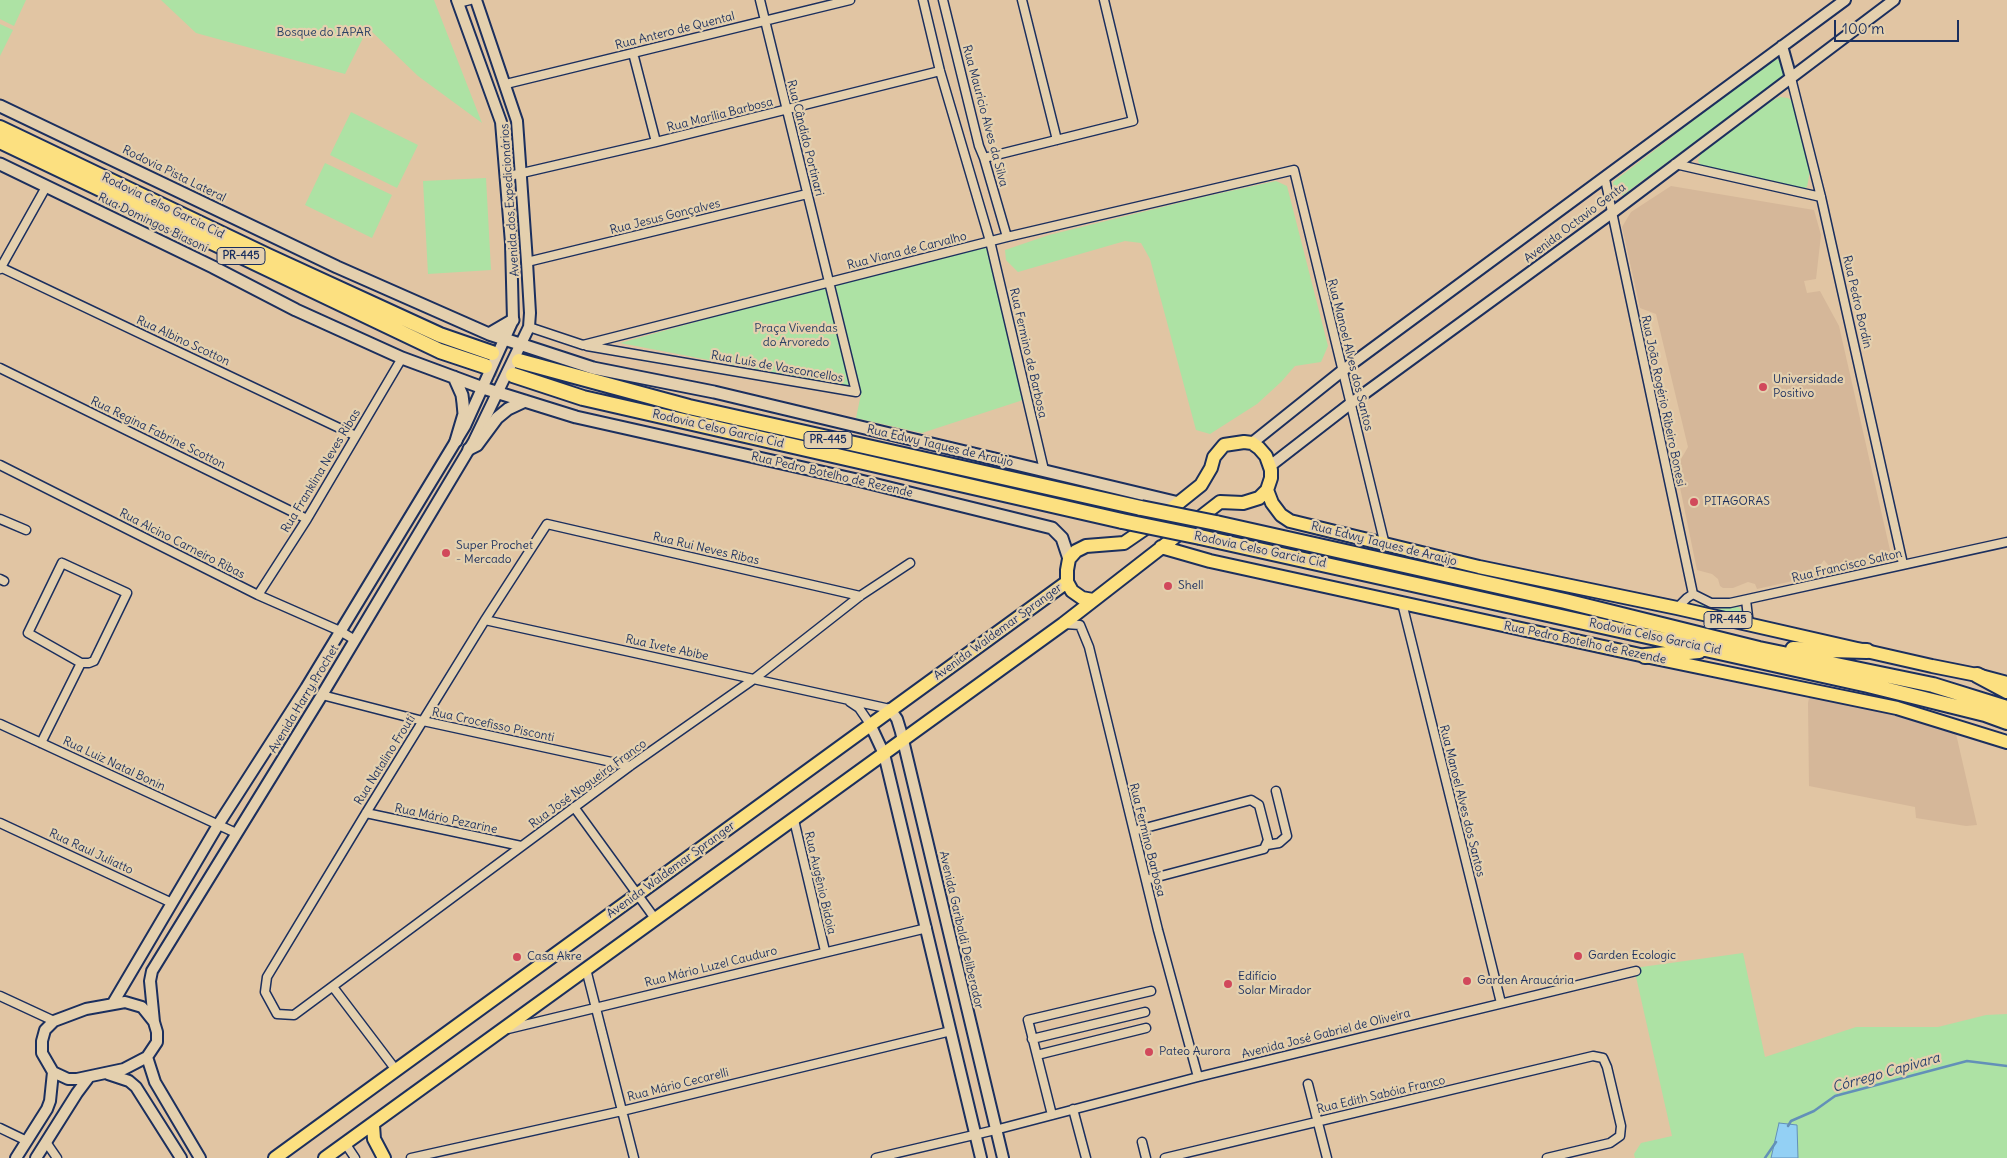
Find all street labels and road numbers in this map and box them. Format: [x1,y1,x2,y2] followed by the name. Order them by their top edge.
[614,9,736,53] street label: Rua Antero de Quental
[959,44,1011,188] street label: Rua Maurício Alves da Silva
[784,79,826,197] street label: Rua Cândido Portinari
[666,95,774,135] street label: Rua Marília Barbosa
[497,123,523,277] street label: Avenida dos Expedicionários
[120,143,228,205] street label: Rodovia Pista Lateral
[99,170,227,242] street label: Rodovia Celso Garcia Cid
[1521,180,1629,266] street label: Avenida Octavio Genta
[96,190,210,256] street label: Rua Domingos Biasoni
[608,196,722,238] street label: Rua Jesus Gonçalves
[846,229,968,273] street label: Rua Viana de Carvalho
[217,248,265,264] road number: PR-445
[1839,254,1875,350] street label: Rua Pedro Bordin
[1324,277,1376,433] street label: Rua Manoel Alves dos Santos
[1006,287,1050,419] street label: Rua Fermino de Barbosa
[134,313,232,369] street label: Rua Albino Scotton
[1638,314,1688,488] street label: Rua João Rogério Ribeiro Bonesi
[710,348,844,386] street label: Rua Luís de Vasconcellos
[88,394,228,472] street label: Rua Regina Fabrine Scotton
[278,407,364,535] street label: Rua Franklina Neves Ribas
[651,407,785,451] street label: Rodovia Celso Garcia Cid
[865,422,1015,470] street label: Rua Edwy Taques de Araújo
[804,432,852,448] road number: PR-445
[750,449,914,501] street label: Rua Pedro Botelho de Rezende
[117,506,247,582] street label: Rua Alcino Carneiro Ribas
[1310,519,1458,569] street label: Rua Edwy Taques de Araújo
[1193,529,1327,571] street label: Rodovia Celso Garcia Cid
[651,530,761,568] street label: Rua Rui Neves Ribas
[1790,546,1904,586] street label: Rua Francisco Salton
[931,581,1065,683] street label: Avenida Waldemar Spranger
[1704,612,1752,628] road number: PR-445
[1588,616,1722,658] street label: Rodovia Celso Garcia Cid
[1503,619,1667,667] street label: Rua Pedro Botelho de Rezende
[624,632,710,664] street label: Rua Ivete Abibe
[266,642,342,756] street label: Avenida Harry Prochet
[430,705,556,745] street label: Rua Crocefisso Pisconti
[351,712,419,808] street label: Rua Natalino Frouti
[1436,723,1488,879] street label: Rua Manoel Alves dos Santos
[60,734,168,794] street label: Rua Luiz Natal Bonin
[526,737,650,831] street label: Rua José Nogueira Franco
[1126,782,1168,898] street label: Rua Fermino Barbosa
[393,801,499,837] street label: Rua Mário Pezarine
[604,819,738,921] street label: Avenida Waldemar Spranger
[47,826,135,878] street label: Rua Raul Juliatto
[801,830,839,936] street label: Rua Augênio Bidoia
[936,850,986,1010] street label: Avenida Garibaldi Deliberador
[643,944,779,990] street label: Rua Mário Luzel Cauduro
[1240,1006,1412,1062] street label: Avenida José Gabriel de Oliveira
[626,1065,730,1105] street label: Rua Mário Cecarelli
[1315,1073,1447,1117] street label: Rua Edith Sabóia Franco

